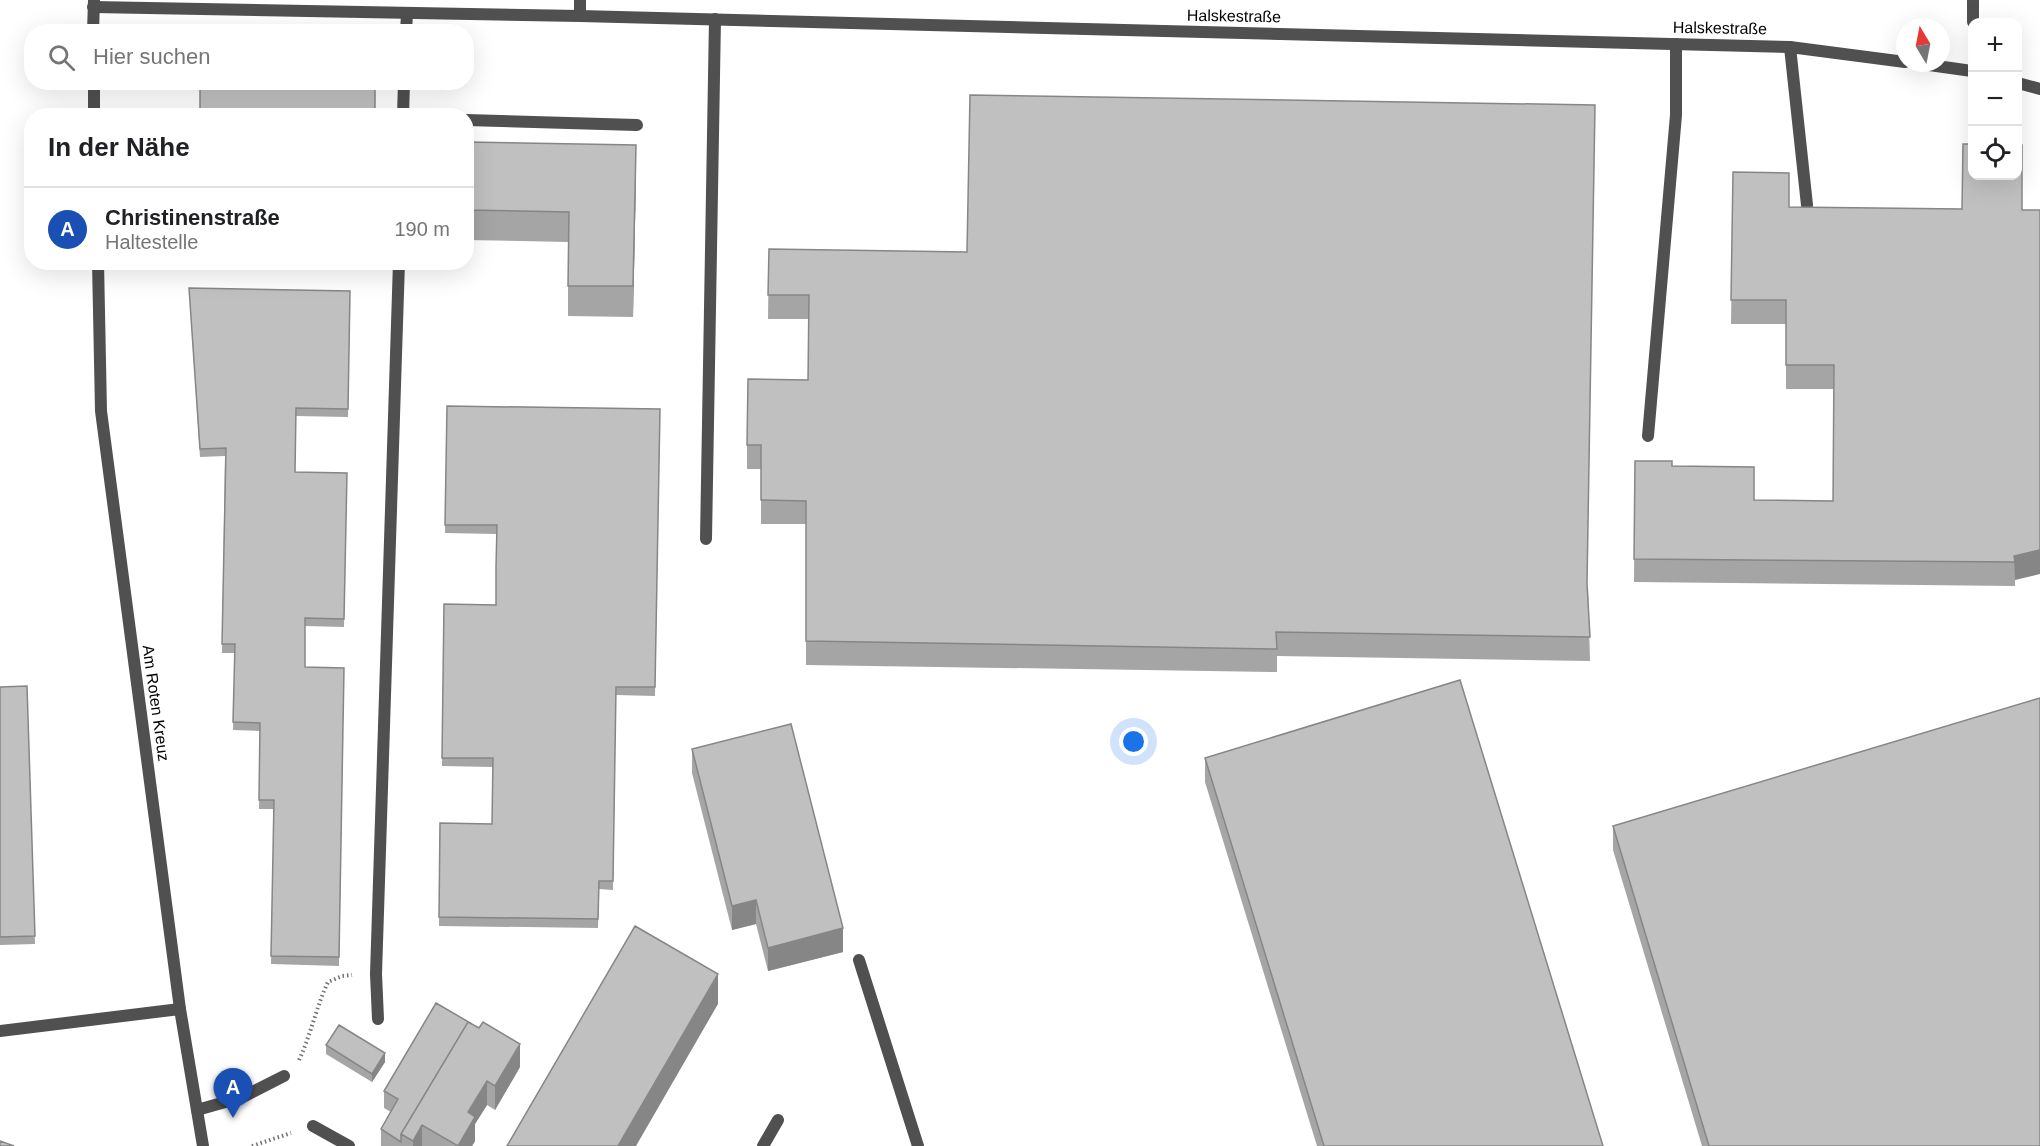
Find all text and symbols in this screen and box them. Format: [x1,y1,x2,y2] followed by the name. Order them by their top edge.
[1187,7,1281,25] street label: Halskestraße
[1896,18,1950,72] north arrow
[1968,18,2022,180] map controls
[1968,18,2022,72] button: +
[1673,19,1767,37] street label: Halskestraße
[24,24,474,90] search box
[45,41,78,74] icon: search
[93,44,210,69] text: Hier suchen
[1968,72,2022,126] button: −
[1968,126,2022,180] button: locate
[48,132,190,162] text: In der Nähe
[105,205,280,230] text: Christinenstraße
[60,218,75,240] text: A
[394,218,450,240] text: 190 m
[105,231,198,253] text: Haltestelle
[139,644,173,762] street label: Am Roten Kreuz
[1119,727,1148,756] your location
[214,1068,252,1118] pin: A

